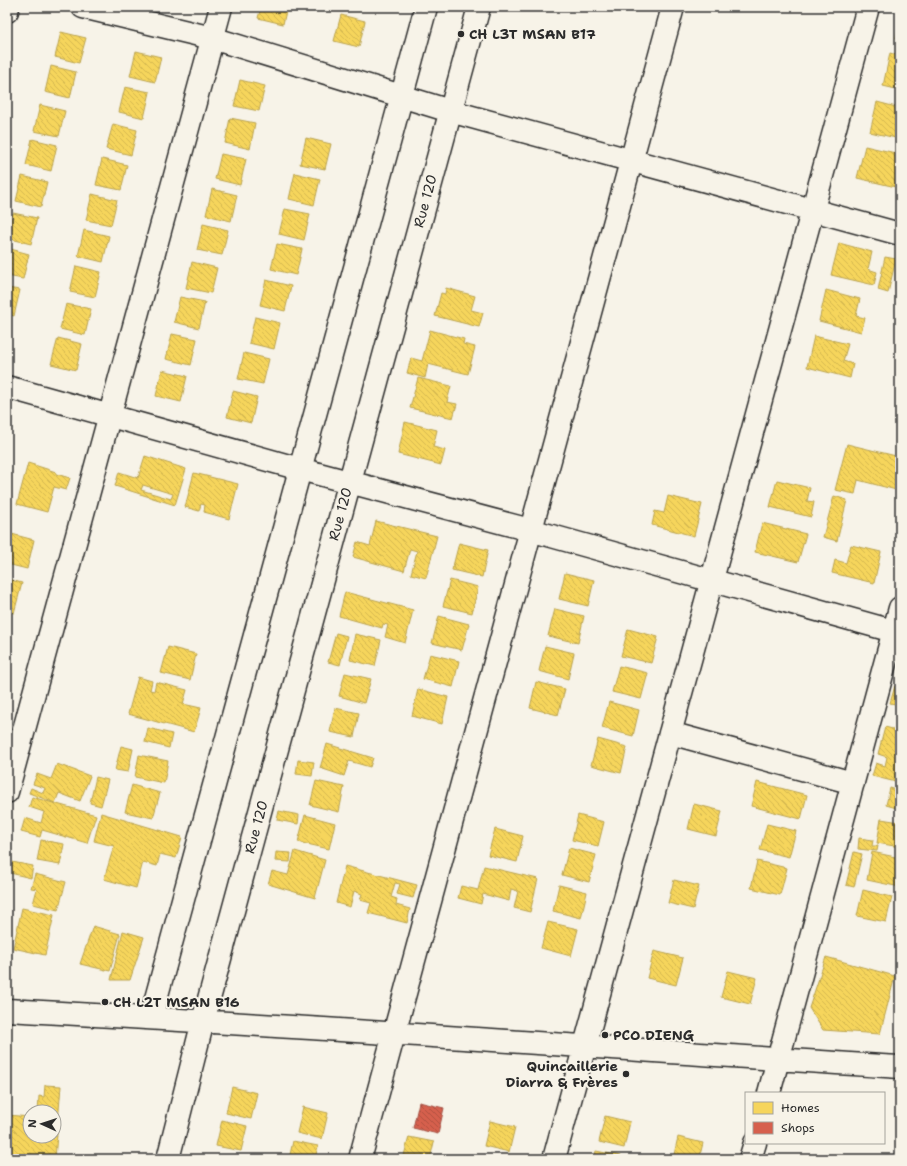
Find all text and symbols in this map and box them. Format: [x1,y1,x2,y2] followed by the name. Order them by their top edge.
[469,25,596,43] place label: CH L3T MSAN B17
[456,29,466,39] marker: CH L3T MSAN B17
[409,172,441,230] street label: Rue 120
[324,485,356,543] street label: Rue 120
[240,798,272,856] street label: Rue 120
[113,993,240,1011] place label: CH L2T MSAN B16
[100,997,110,1007] marker: CH L2T MSAN B16
[613,1026,694,1044] place label: PCO DIENG
[600,1030,610,1040] marker: PCO DIENG
[506,1057,618,1091] place label: Quincaillerie Diarra & Frères
[621,1069,631,1079] marker: Quincaillerie Diarra & Frères
[745,1092,885,1144] legend
[781,1100,820,1116] text: Homes
[22,1104,62,1144] north arrow
[25,1118,40,1128] text: N
[781,1120,815,1136] text: Shops

